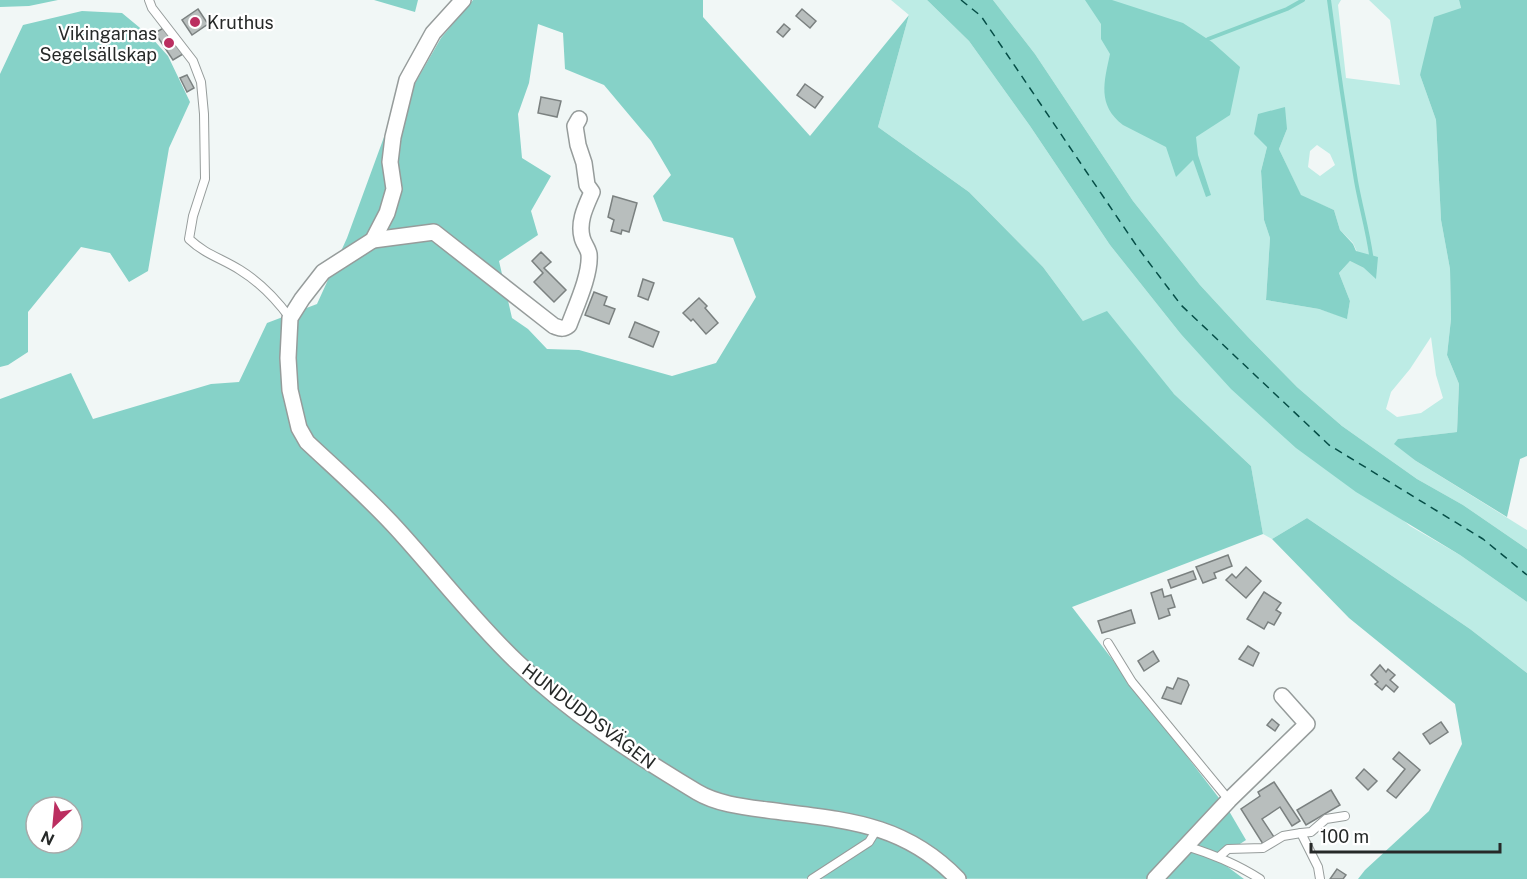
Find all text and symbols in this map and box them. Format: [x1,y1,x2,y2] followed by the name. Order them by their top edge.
[207,12,274,33] place label: Kruthus
[188,15,202,29] marker: Kruthus
[39,23,157,65] place label: Vikingarnas Segelsällskap
[162,36,176,50] marker: Vikingarnas Segelsällskap
[518,658,661,773] street label: HUNDUDDSVÄGEN
[24,795,84,855] north arrow
[1311,816,1500,854] scale bar
[1320,826,1369,847] text: 100 m
[38,827,57,849] text: N

